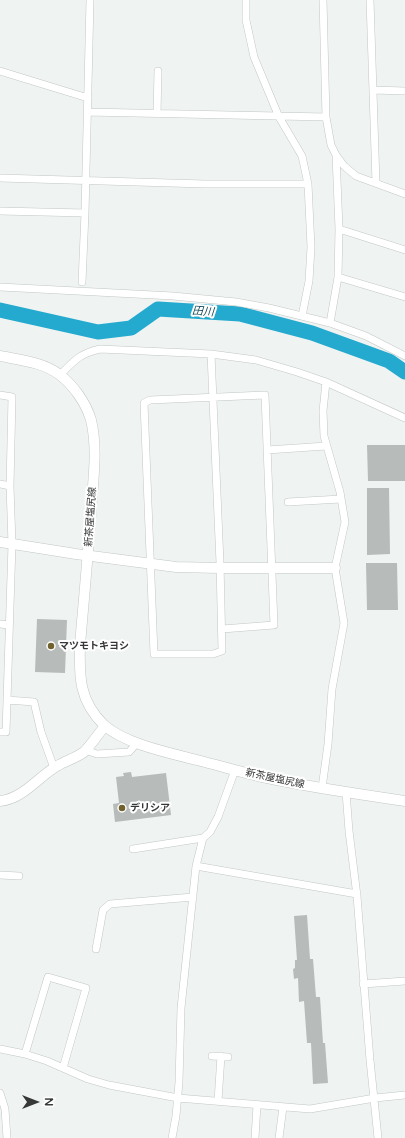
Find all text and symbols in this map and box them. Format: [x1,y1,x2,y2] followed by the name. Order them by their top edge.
[192,305,214,319] water label: 田川
[83,487,99,547] street label: 新茶屋塩尻線
[59,640,129,652] place label: マツモトキヨシ
[46,641,56,651] marker: マツモトキヨシ
[244,767,306,791] street label: 新茶屋塩尻線
[130,802,170,814] place label: デリシア
[117,803,127,813] marker: デリシア
[16,1082,56,1122] north arrow
[42,1098,55,1106] text: N

